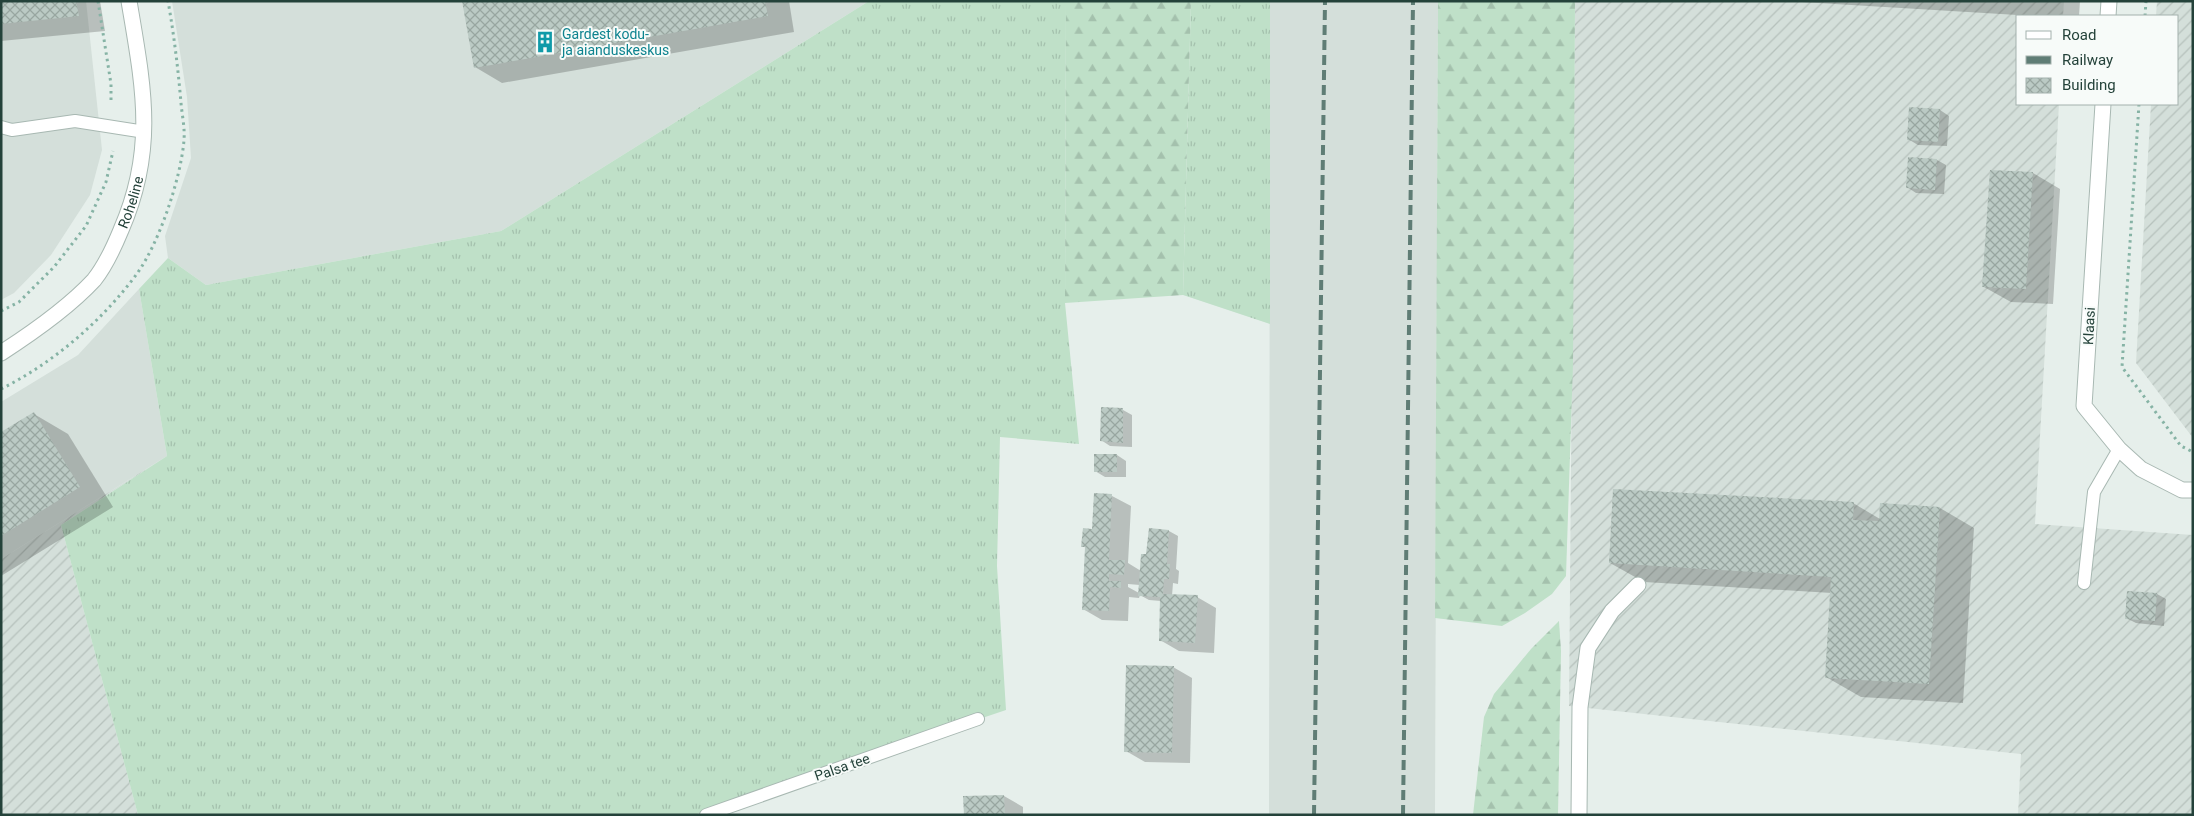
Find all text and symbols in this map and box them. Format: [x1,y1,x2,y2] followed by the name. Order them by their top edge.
[2016,15,2179,105] legend
[561,26,669,58] place label: Gardest kodu- ja aianduskeskus
[2062,26,2096,44] text: Road
[532,29,558,55] building icon: Gardest kodu- ja aianduskeskus
[2062,51,2113,69] text: Railway
[2062,76,2116,94] text: Building
[115,175,146,231] street label: Roheline
[2080,307,2098,345] street label: Klaasi
[812,750,872,784] street label: Palsa tee

